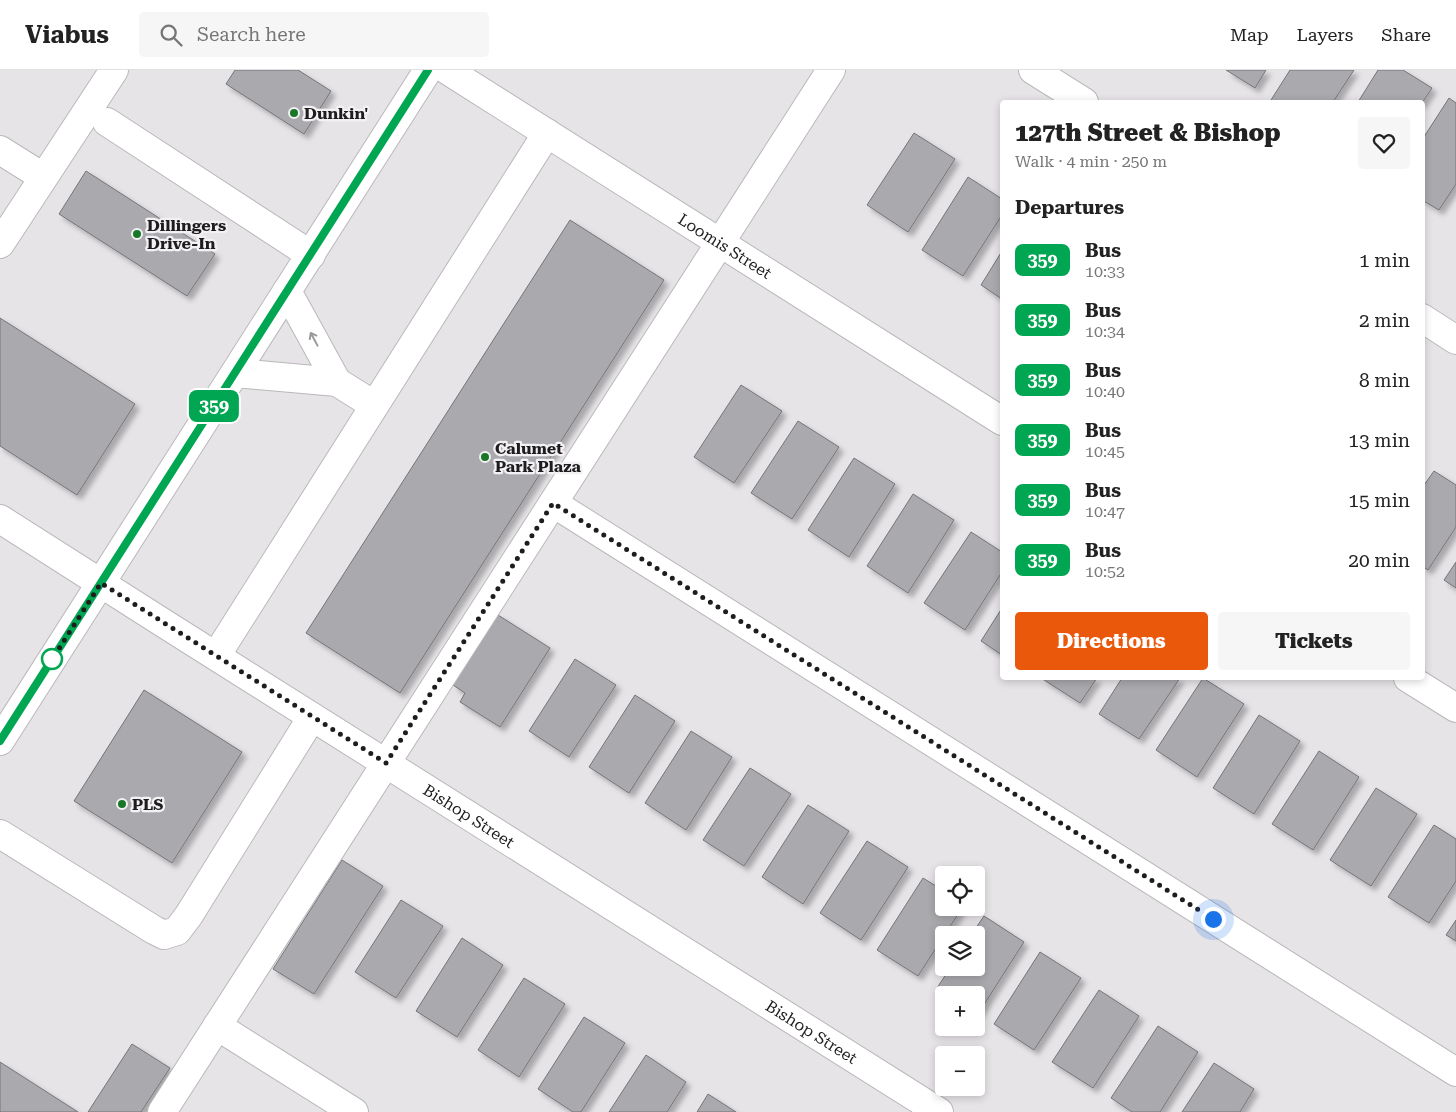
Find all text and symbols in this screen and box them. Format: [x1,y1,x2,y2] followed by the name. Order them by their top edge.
[139,12,489,57] search box
[25,21,109,49] text: Viabus
[157,21,185,49] icon: search
[197,23,306,46] text: Search here
[1230,24,1269,45] text: Map
[1297,24,1353,45] text: Layers
[1381,24,1431,45] text: Share
[304,104,368,123] place label: Dunkin'
[288,107,300,119] marker: Dunkin'
[1358,117,1410,169] button: heart
[1015,119,1281,147] text: 127th Street & Bishop
[1015,152,1167,171] text: Walk · 4 min · 250 m
[1015,196,1124,219] text: Departures
[674,210,775,283] street label: Loomis Street
[147,216,226,253] place label: Dillingers Drive-In
[131,228,143,240] marker: Dillingers Drive-In
[1085,239,1121,262] text: Bus
[1027,249,1058,270] text: 359
[1359,249,1410,272] text: 1 min
[1085,262,1125,281] text: 10:33
[1085,299,1121,322] text: Bus
[1027,309,1058,330] text: 359
[1359,309,1410,332] text: 2 min
[1085,322,1125,341] text: 10:34
[308,333,318,347] one-way arrow
[1085,359,1121,382] text: Bus
[1027,369,1058,390] text: 359
[1359,369,1410,392] text: 8 min
[1085,382,1125,401] text: 10:40
[185,390,243,422] line badge: 359
[199,395,229,416] text: 359
[1085,419,1121,442] text: Bus
[1027,429,1058,450] text: 359
[1348,429,1410,452] text: 13 min
[495,439,582,476] place label: Calumet Park Plaza
[1085,442,1125,461] text: 10:45
[479,451,491,463] marker: Calumet Park Plaza
[1085,479,1121,502] text: Bus
[1027,489,1058,510] text: 359
[1348,489,1410,512] text: 15 min
[1085,502,1125,521] text: 10:47
[1085,539,1121,562] text: Bus
[1027,549,1058,570] text: 359
[1348,549,1410,572] text: 20 min
[1085,562,1125,581] text: 10:52
[1015,612,1208,670] button: Directions
[1218,612,1410,670] button: Tickets
[41,648,63,670] unlabelled marker
[420,780,518,852] street label: Bishop Street
[132,795,163,814] place label: PLS
[116,798,128,810] marker: PLS
[935,866,985,1096] map controls
[935,866,985,916] button: locate
[1201,907,1226,932] your location
[935,926,985,976] button: layers
[935,986,985,1036] button: +
[762,996,860,1068] street label: Bishop Street
[935,1046,985,1096] button: −

